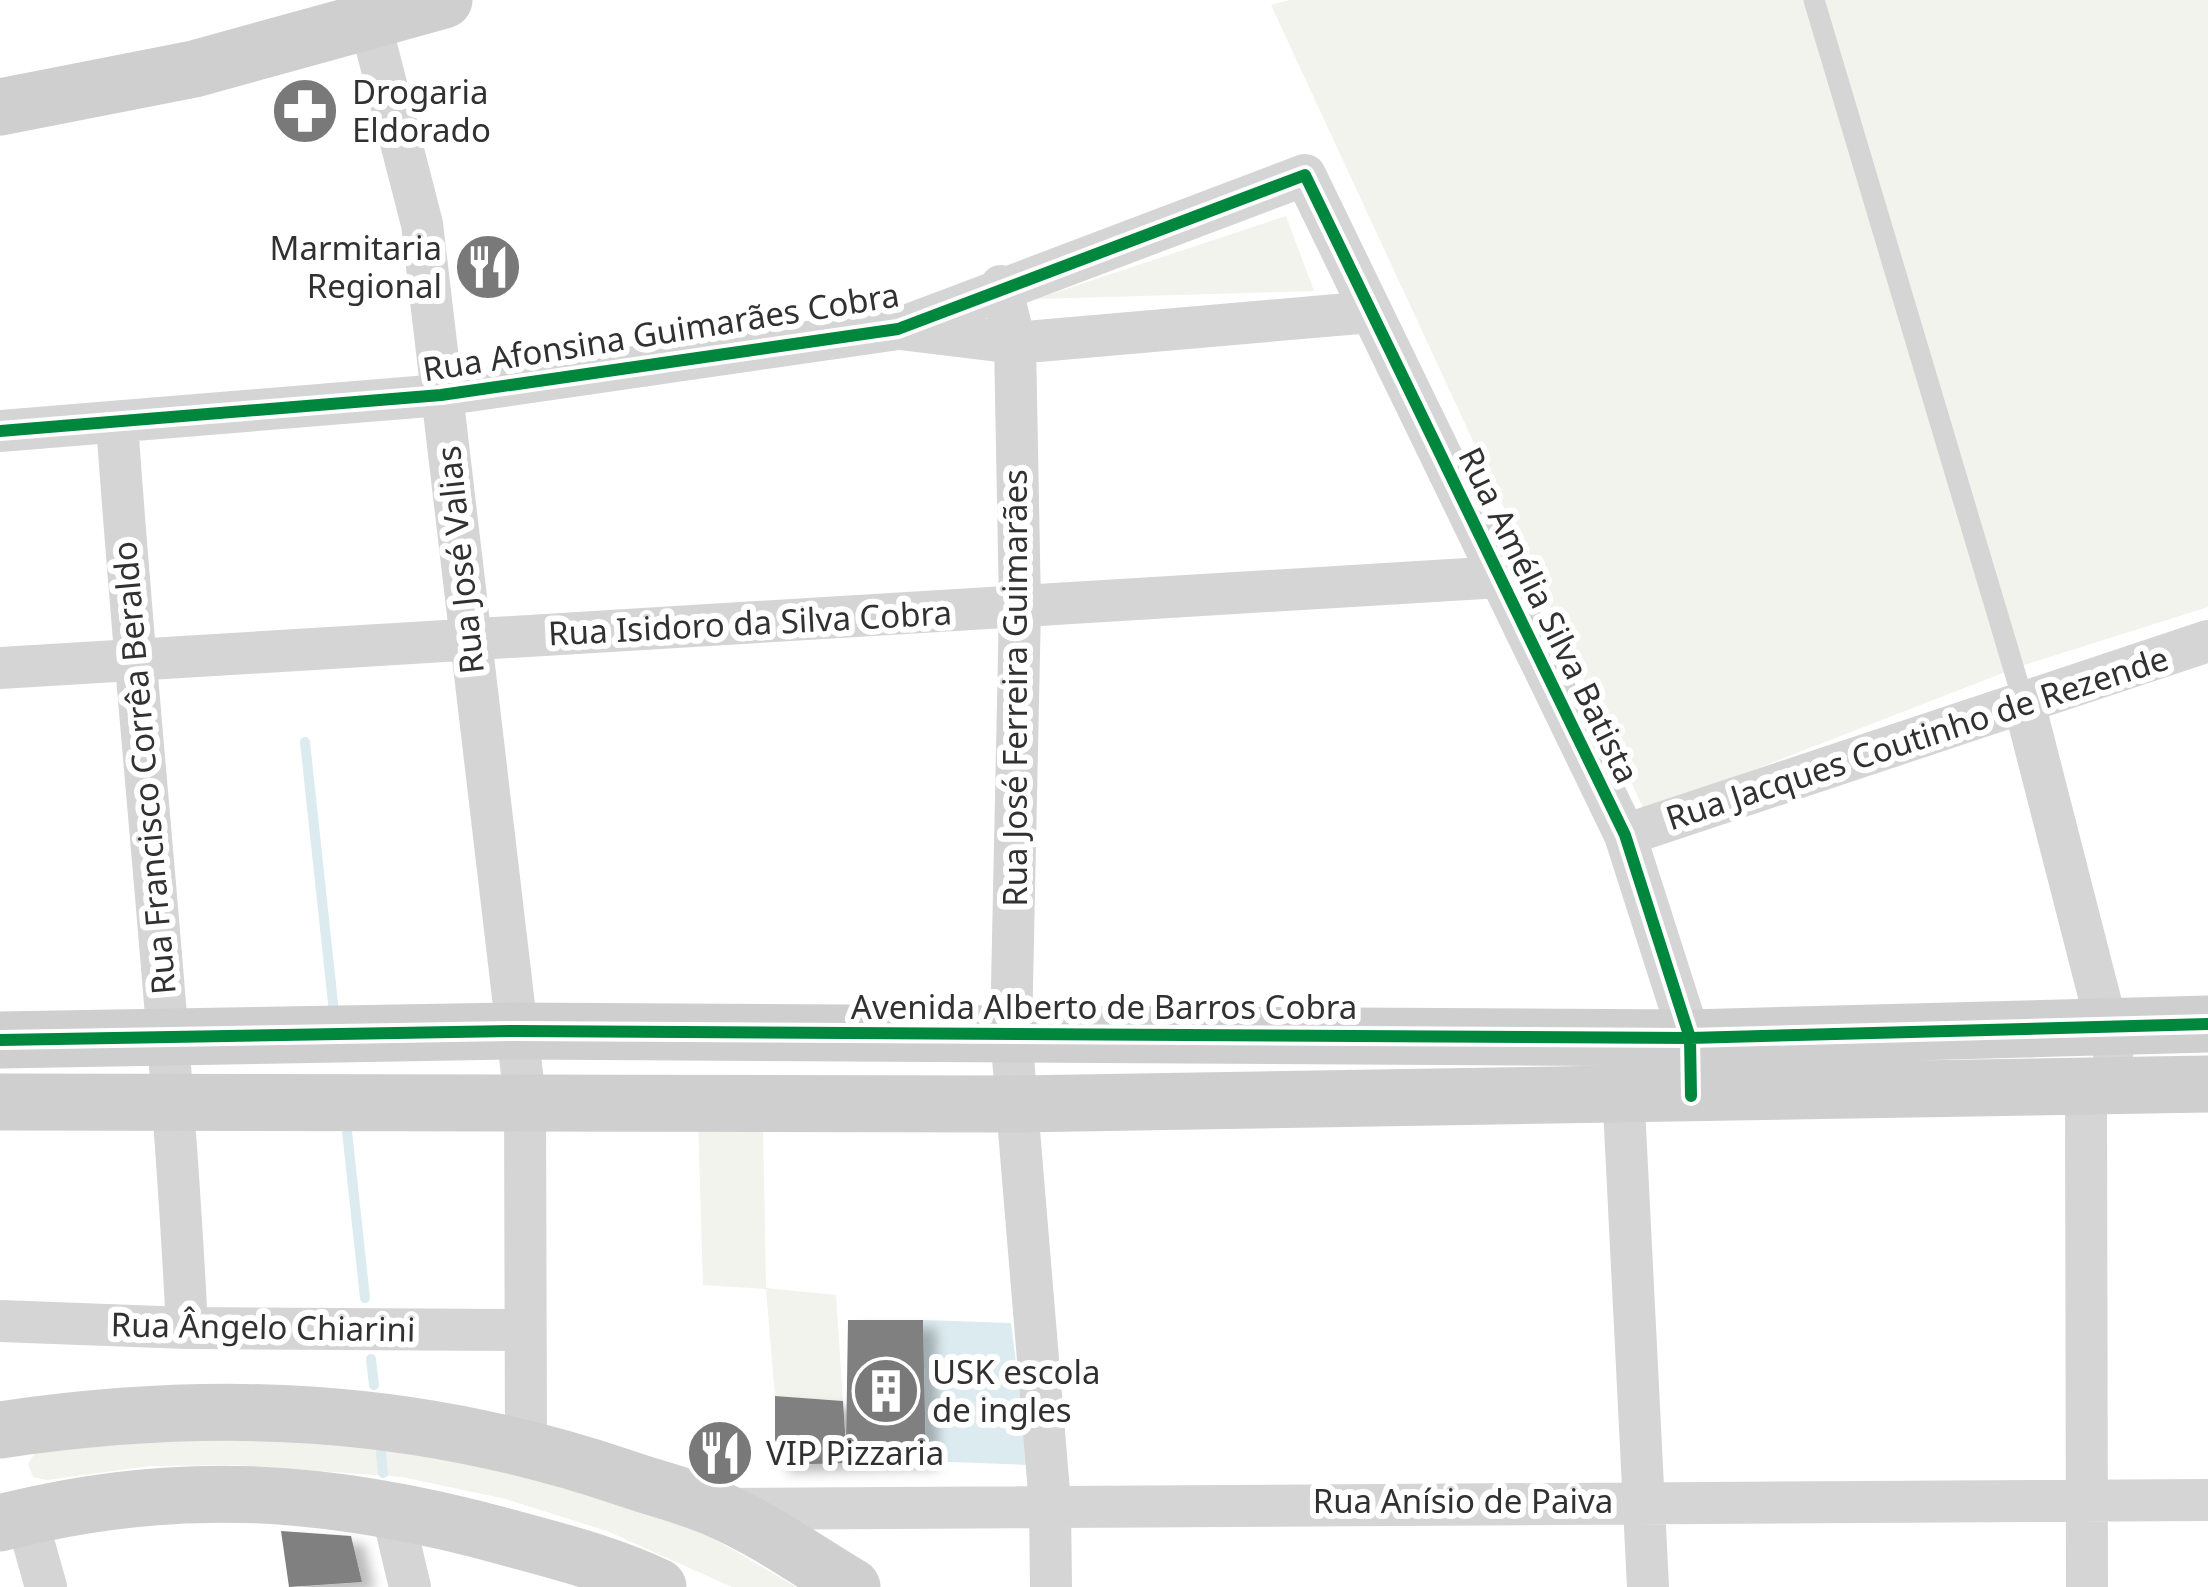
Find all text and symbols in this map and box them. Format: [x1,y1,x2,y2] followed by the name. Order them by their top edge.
[352,69,491,152] place label: Drogaria Eldorado
[270,76,340,146] pharmacy icon: Drogaria Eldorado
[269,225,442,308] place label: Marmitaria Regional
[453,232,523,302] restaurant icon: Marmitaria Regional
[419,272,902,391] street label: Rua Afonsina Guimarães Cobra
[1448,439,1650,790] street label: Rua Amélia Silva Batista
[425,444,494,676] street label: Rua José Valias
[992,469,1037,907] street label: Rua José Ferreira Guimarães
[101,539,186,997] street label: Rua Francisco Corrêa Beraldo
[547,589,953,656] street label: Rua Isidoro da Silva Cobra
[1660,635,2174,840] street label: Rua Jacques Coutinho de Rezende
[851,984,1357,1029] street label: Avenida Alberto de Barros Cobra
[110,1301,416,1352] street label: Rua Ângelo Chiarini
[932,1349,1101,1432] place label: USK escola de ingles
[851,1356,921,1426] building icon: USK escola de ingles
[685,1418,755,1488] restaurant icon: VIP Pizzaria
[766,1430,944,1475] place label: VIP Pizzaria
[1313,1478,1613,1523] street label: Rua Anísio de Paiva

